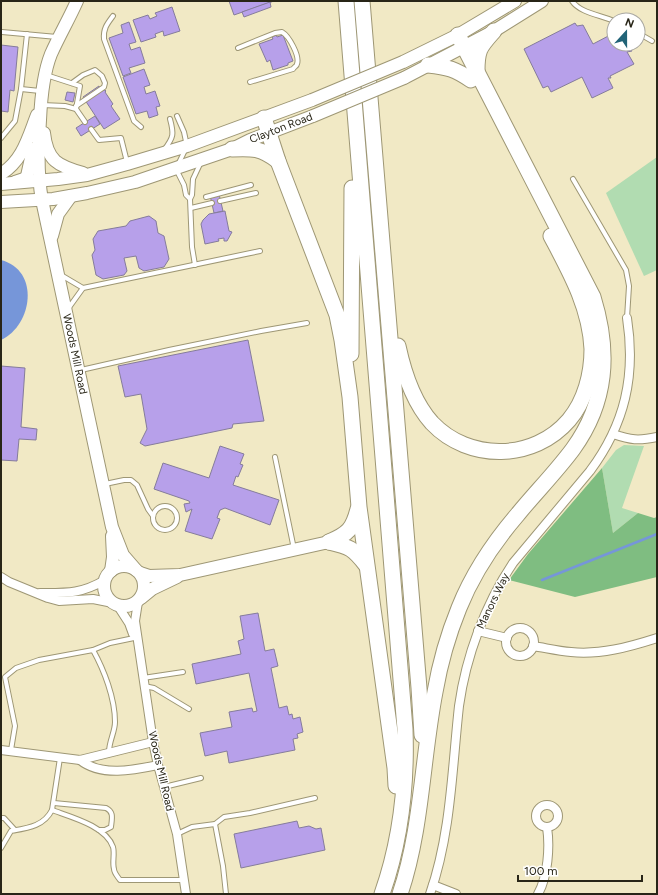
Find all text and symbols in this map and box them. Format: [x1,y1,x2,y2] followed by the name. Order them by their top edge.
[606,12,646,52] north arrow
[623,16,636,31] text: N
[248,110,314,146] street label: Clayton Road
[60,313,90,395] street label: Woods Mill Road
[474,571,512,631] street label: Manors Way
[145,730,177,812] street label: Woods Mill Road
[518,857,642,883] scale bar
[524,864,558,878] text: 100 m

